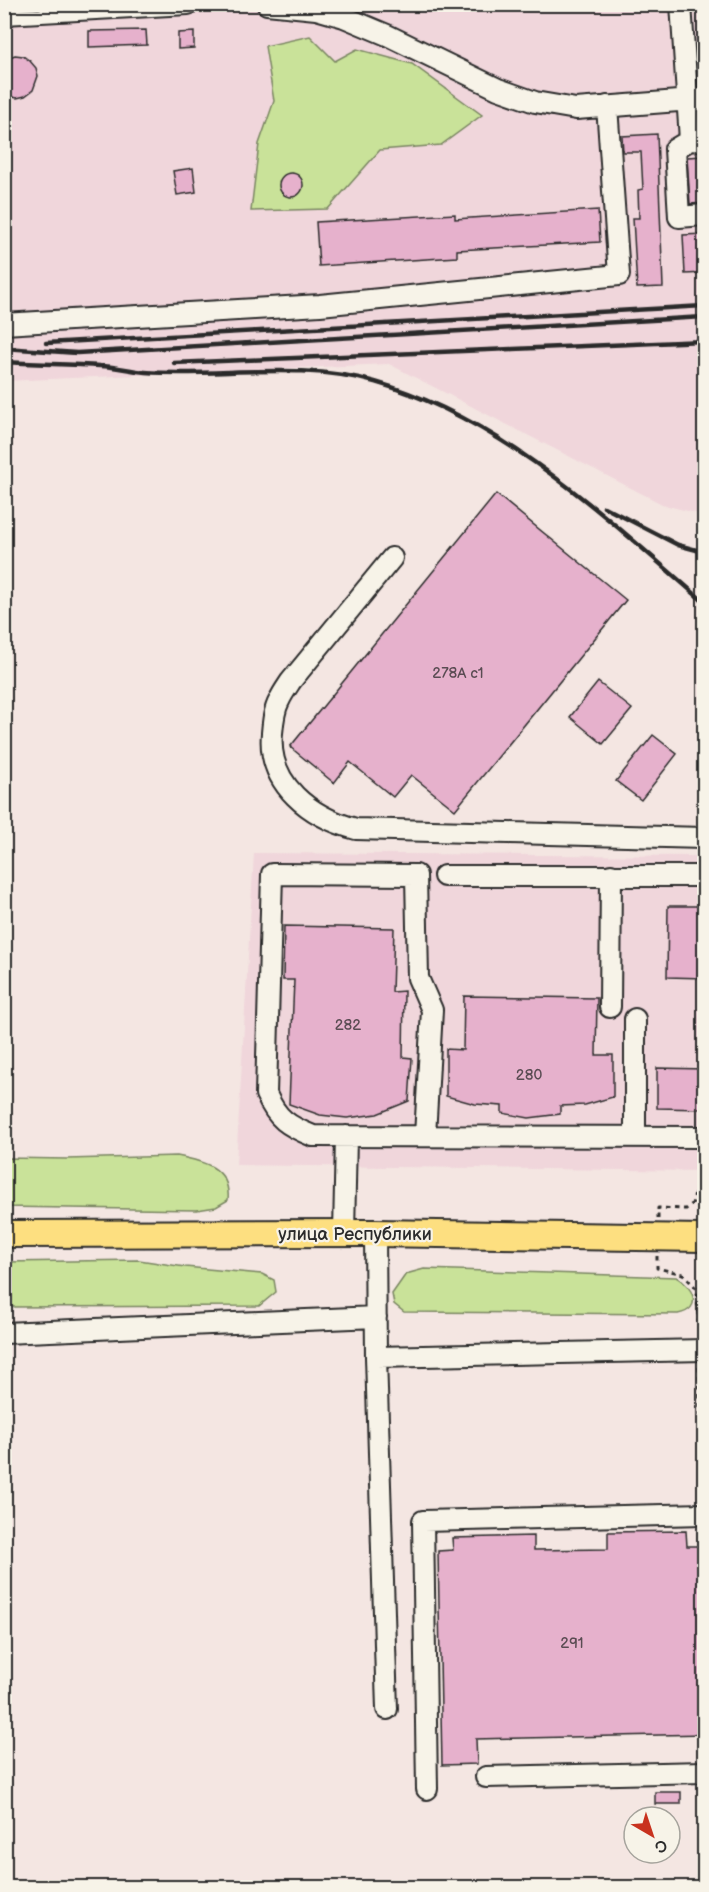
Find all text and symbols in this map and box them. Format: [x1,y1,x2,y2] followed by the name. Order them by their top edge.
[432,664,484,683] house number: 278А с1
[335,1016,361,1035] house number: 282
[516,1066,542,1085] house number: 280
[278,1224,432,1245] street label: улица Республики
[560,1634,584,1653] house number: 291
[622,1805,682,1865] north arrow
[650,1835,671,1856] text: С

